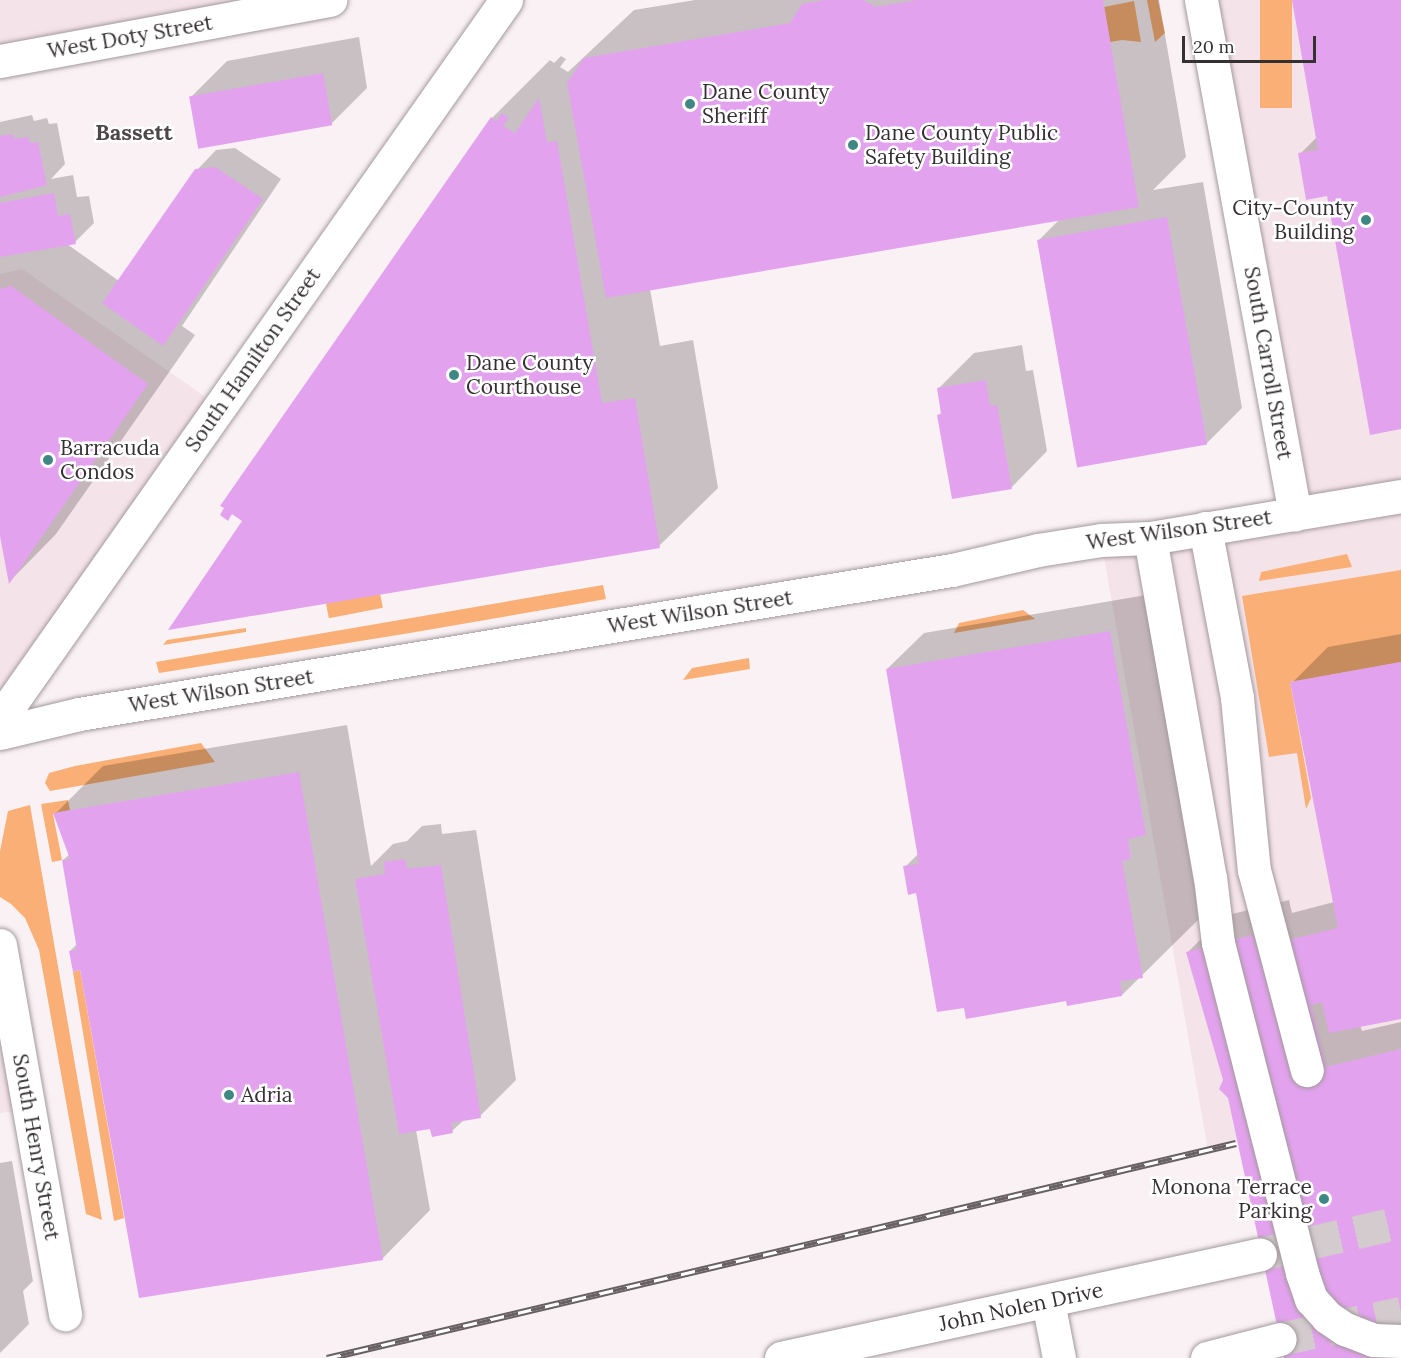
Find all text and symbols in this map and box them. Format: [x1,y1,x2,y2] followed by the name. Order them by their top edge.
[46,10,214,64] street label: West Doty Street
[1185,24,1318,62] scale bar
[1193,35,1235,58] text: 20 m
[702,79,829,129] place label: Dane County Sheriff
[683,97,697,111] marker: Dane County Sheriff
[95,120,173,146] district label: Bassett
[865,120,1058,170] place label: Dane County Public Safety Building
[846,138,860,152] marker: Dane County Public Safety Building
[1232,195,1354,245] place label: City-County Building
[1359,213,1373,227] marker: City-County Building
[180,263,326,457] street label: South Hamilton Street
[1239,265,1297,461] street label: South Carroll Street
[466,350,593,400] place label: Dane County Courthouse
[447,368,461,382] marker: Dane County Courthouse
[60,435,160,485] place label: Barracuda Condos
[41,453,55,467] marker: Barracuda Condos
[1085,505,1273,555] street label: West Wilson Street
[606,585,794,639] street label: West Wilson Street
[127,664,315,718] street label: West Wilson Street
[7,1052,65,1242] street label: South Henry Street
[241,1082,293,1108] place label: Adria
[222,1088,236,1102] marker: Adria
[1151,1174,1312,1224] place label: Monona Terrace Parking
[1317,1192,1331,1206] marker: Monona Terrace Parking
[937,1277,1105,1337] street label: John Nolen Drive

